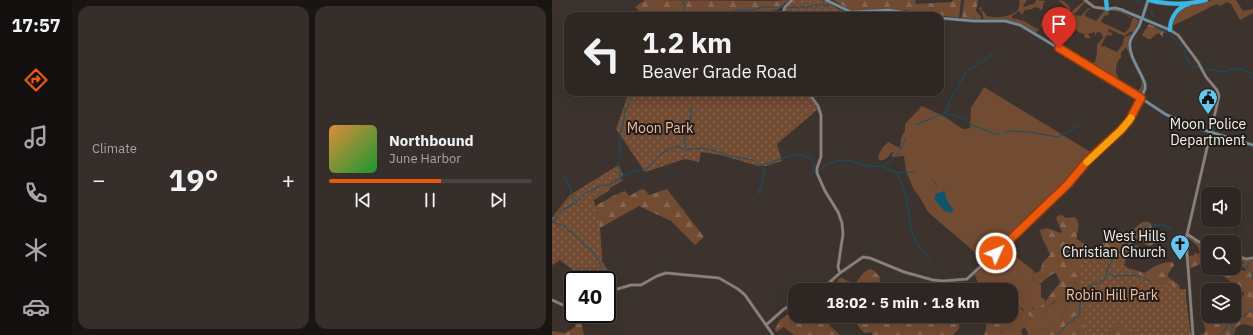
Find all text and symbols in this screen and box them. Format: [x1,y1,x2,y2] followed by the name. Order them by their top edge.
[1042,7.0,1076,48] pin
[1048,13,1070,35] icon: arrive
[11,14,61,37] text: 17:57
[642,24,732,61] text: 1.2 km
[576,28,628,80] icon: left
[642,60,797,83] text: Beaver Grade Road
[22,66,50,94] icon: directions
[1197,87,1219,115] public building icon: Moon Police Department
[1170,115,1246,149] place label: Moon Police Department
[627,119,694,137] park label: Moon Park
[22,123,50,151] icon: music
[389,131,474,150] text: Northbound
[92,140,137,157] text: Climate
[389,150,461,167] text: June Harbor
[168,160,219,199] text: 19°
[92,165,105,194] text: −
[282,165,295,194] text: +
[22,179,50,207] icon: phone
[1201,187,1241,323] map controls
[1201,187,1241,227] button: sound
[352,189,374,211] icon: previous
[419,189,441,211] icon: pause
[487,189,509,211] icon: next
[1062,227,1166,261] place label: West Hills Christian Church
[975,232,1017,274] position arrow
[1169,233,1191,261] church icon: West Hills Christian Church
[1201,235,1241,275] button: search
[22,236,50,264] icon: climate
[564,271,616,323] speed limit sign: 40
[1201,283,1241,323] button: layers
[1066,286,1159,304] park label: Robin Hill Park
[22,293,50,321] icon: car
[826,293,980,312] text: 18:02 · 5 min · 1.8 km

